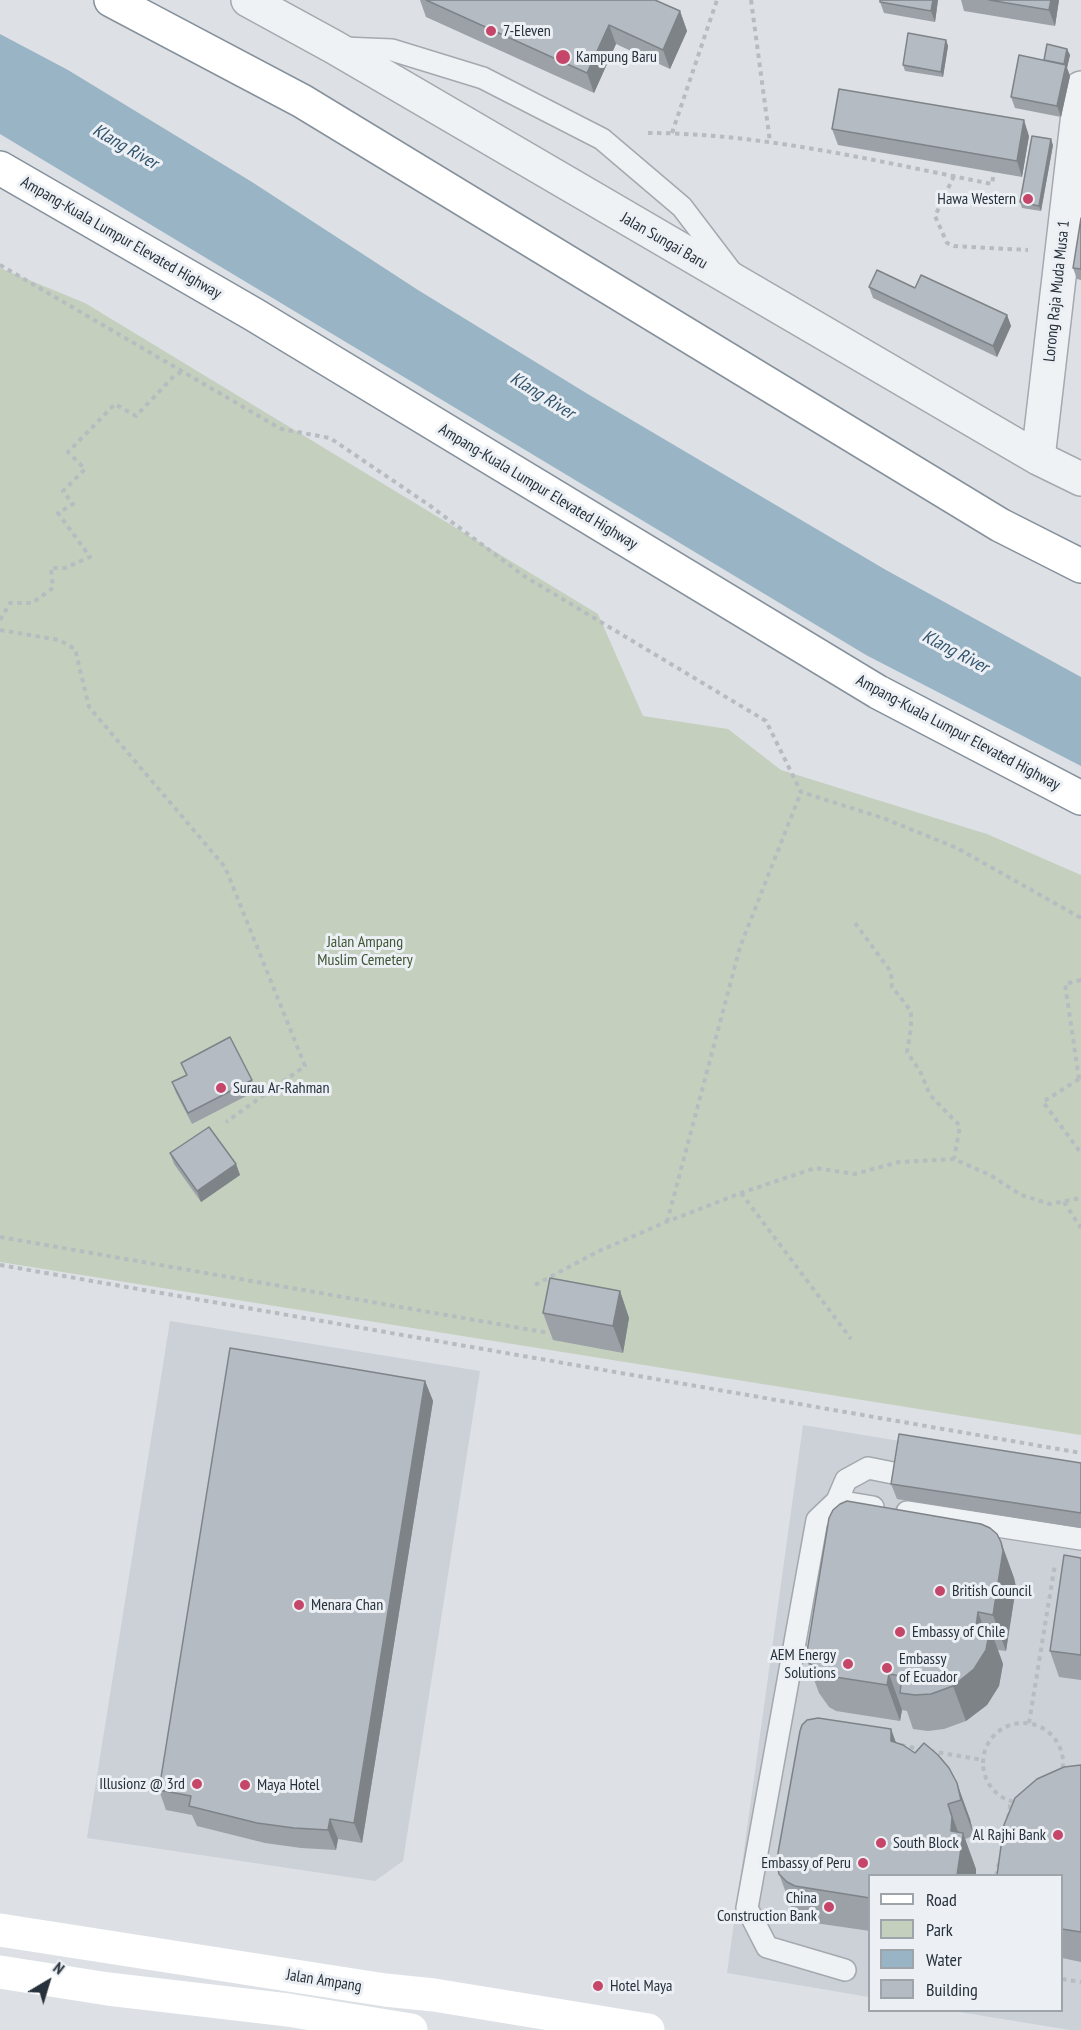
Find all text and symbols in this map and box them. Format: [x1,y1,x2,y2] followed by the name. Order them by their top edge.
[503,21,551,41] place label: 7-Eleven
[484,24,498,38] marker: 7-Eleven
[576,47,657,67] place label: Kampung Baru
[554,48,572,66] marker: Kampung Baru
[89,120,161,174] water label: Klang River
[17,173,225,303] street label: Ampang-Kuala Lumpur Elevated Highway
[937,189,1016,209] place label: Hawa Western
[1021,192,1035,206] marker: Hawa Western
[617,208,711,274] street label: Jalan Sungai Baru
[1040,219,1074,363] street label: Lorong Raja Muda Musa 1
[506,368,578,424] water label: Klang River
[435,420,641,554] street label: Ampang-Kuala Lumpur Elevated Highway
[918,626,992,678] water label: Klang River
[853,671,1063,795] street label: Ampang-Kuala Lumpur Elevated Highway
[317,932,413,970] park label: Jalan Ampang Muslim Cemetery
[233,1078,329,1098] place label: Surau Ar-Rahman
[214,1081,228,1095] marker: Surau Ar-Rahman
[952,1581,1032,1601] place label: British Council
[933,1584,947,1598] marker: British Council
[311,1595,383,1615] place label: Menara Chan
[292,1598,306,1612] marker: Menara Chan
[912,1622,1005,1642] place label: Embassy of Chile
[893,1625,907,1639] marker: Embassy of Chile
[770,1645,836,1683] place label: AEM Energy Solutions
[899,1649,957,1687] place label: Embassy of Ecuador
[841,1657,855,1671] marker: AEM Energy Solutions
[880,1661,894,1675] marker: Embassy of Ecuador
[99,1774,185,1794] place label: Illusionz @ 3rd
[257,1775,319,1795] place label: Maya Hotel
[190,1777,204,1791] marker: Illusionz @ 3rd
[238,1778,252,1792] marker: Maya Hotel
[973,1825,1046,1845] place label: Al Rajhi Bank
[1051,1828,1065,1842] marker: Al Rajhi Bank
[893,1833,959,1853] place label: South Block
[874,1836,888,1850] marker: South Block
[761,1853,851,1873] place label: Embassy of Peru
[856,1856,870,1870] marker: Embassy of Peru
[868,1874,1063,2012] legend
[717,1888,817,1926] place label: China Construction Bank
[926,1888,957,1911] text: Road
[822,1900,836,1914] marker: China Construction Bank
[926,1918,953,1941] text: Park
[926,1948,962,1971] text: Water
[18,1952,78,2012] north arrow
[50,1957,69,1978] text: N
[285,1966,363,1996] street label: Jalan Ampang
[610,1976,672,1996] place label: Hotel Maya
[926,1978,978,2001] text: Building
[591,1979,605,1993] marker: Hotel Maya

